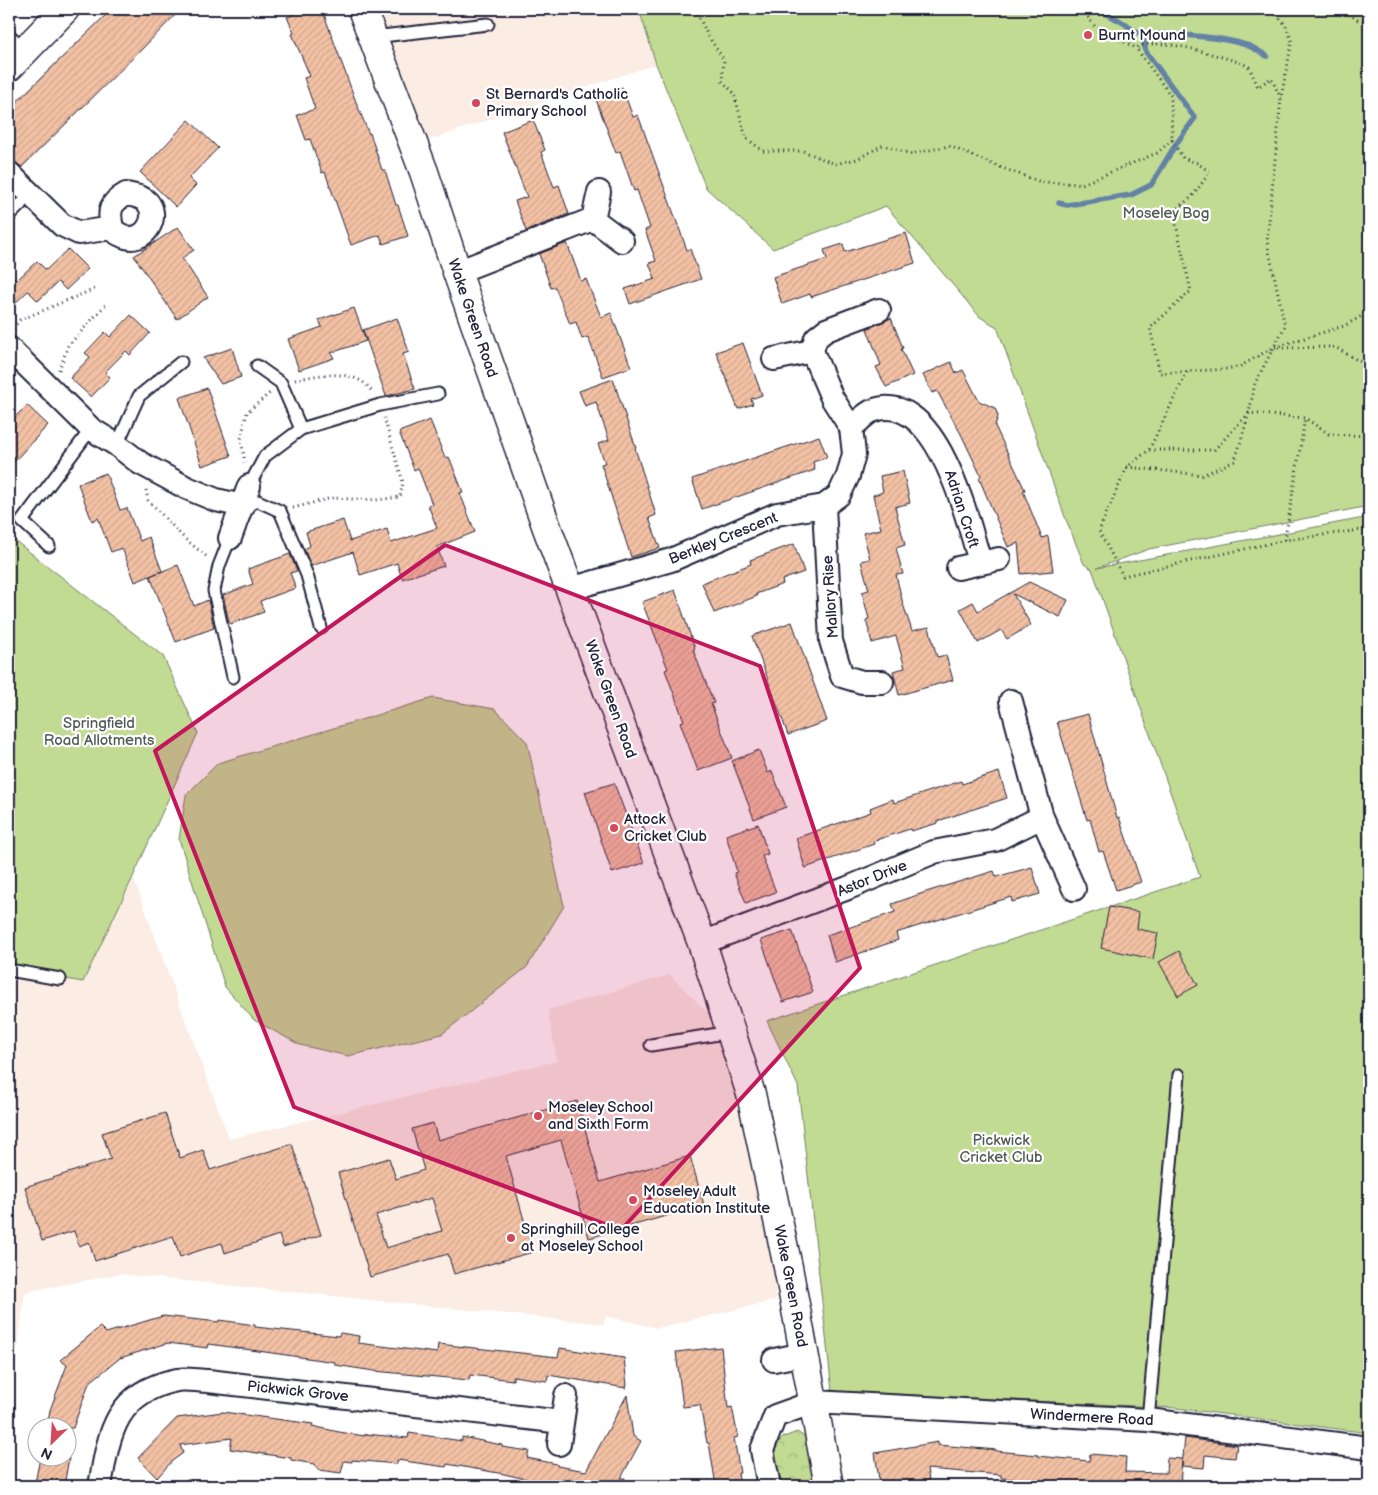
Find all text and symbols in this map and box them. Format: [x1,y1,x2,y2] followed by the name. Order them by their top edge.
[1098,26,1186,45] place label: Burnt Mound
[1082,29,1094,41] marker: Burnt Mound
[486,85,628,121] place label: St Bernard's Catholic Primary School
[470,97,482,109] marker: St Bernard's Catholic Primary School
[1122,204,1210,223] park label: Moseley Bog
[443,256,502,380] street label: Wake Green Road
[940,468,983,551] street label: Adrian Croft
[666,508,781,569] street label: Berkley Crescent
[818,555,843,639] street label: Mallory Rise
[580,638,641,761] street label: Wake Green Road
[44,714,155,750] park label: Springfield Road Allotments
[624,810,708,846] place label: Attock Cricket Club
[608,822,620,834] marker: Attock Cricket Club
[835,856,910,901] street label: Astor Drive
[548,1098,653,1134] place label: Moseley School and Sixth Form
[532,1110,544,1122] marker: Moseley School and Sixth Form
[959,1131,1043,1167] park label: Pickwick Cricket Club
[643,1182,770,1218] place label: Moseley Adult Education Institute
[627,1194,639,1206] marker: Moseley Adult Education Institute
[521,1220,643,1256] place label: Springhill College at Moseley School
[769,1223,812,1349] street label: Wake Green Road
[505,1232,517,1244] marker: Springhill College at Moseley School
[246,1377,350,1406] street label: Pickwick Grove
[1030,1405,1154,1430] street label: Windermere Road
[28,1418,78,1468] north arrow
[38,1443,55,1463] text: N

